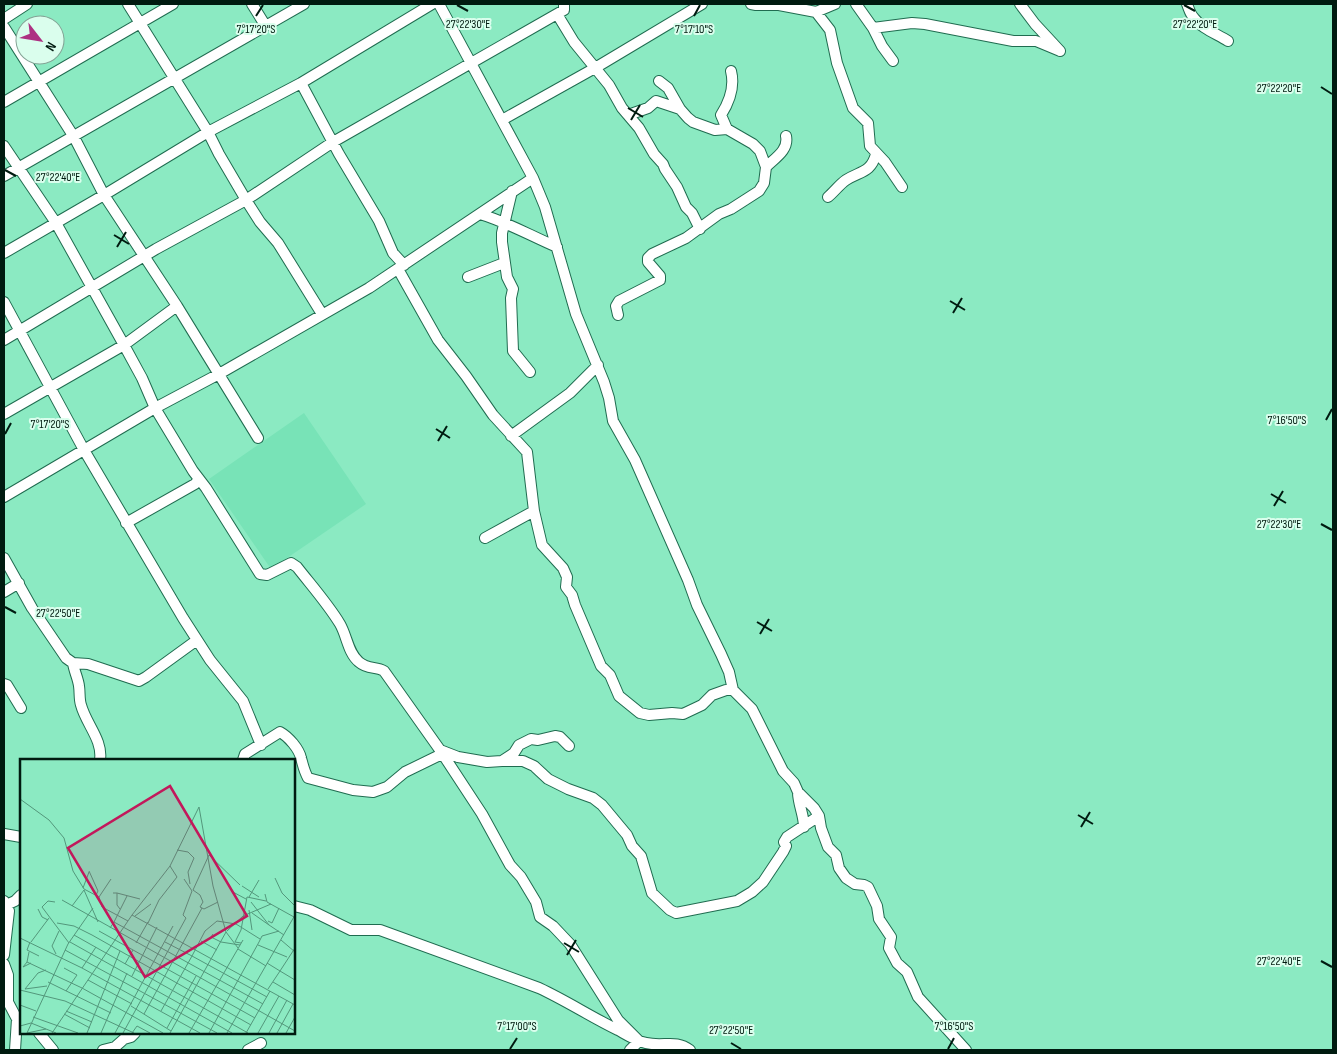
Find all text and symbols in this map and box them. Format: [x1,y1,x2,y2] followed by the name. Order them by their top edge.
[15,15,65,65] north arrow
[446,17,490,32] text: 27°22'30"E
[1173,17,1217,32] text: 27°22'20"E
[237,22,275,37] text: 7°17'20"S
[675,22,713,37] text: 7°17'10"S
[42,39,60,54] text: N
[1257,81,1301,96] text: 27°22'20"E
[36,170,80,185] text: 27°22'40"E
[1268,413,1306,428] text: 7°16'50"S
[31,417,69,432] text: 7°17'20"S
[1257,517,1301,532] text: 27°22'30"E
[36,606,80,621] text: 27°22'50"E
[20,759,295,1034] inset map
[1257,954,1301,969] text: 27°22'40"E
[497,1019,537,1034] text: 7°17'00"S
[935,1019,973,1034] text: 7°16'50"S
[709,1023,753,1038] text: 27°22'50"E

